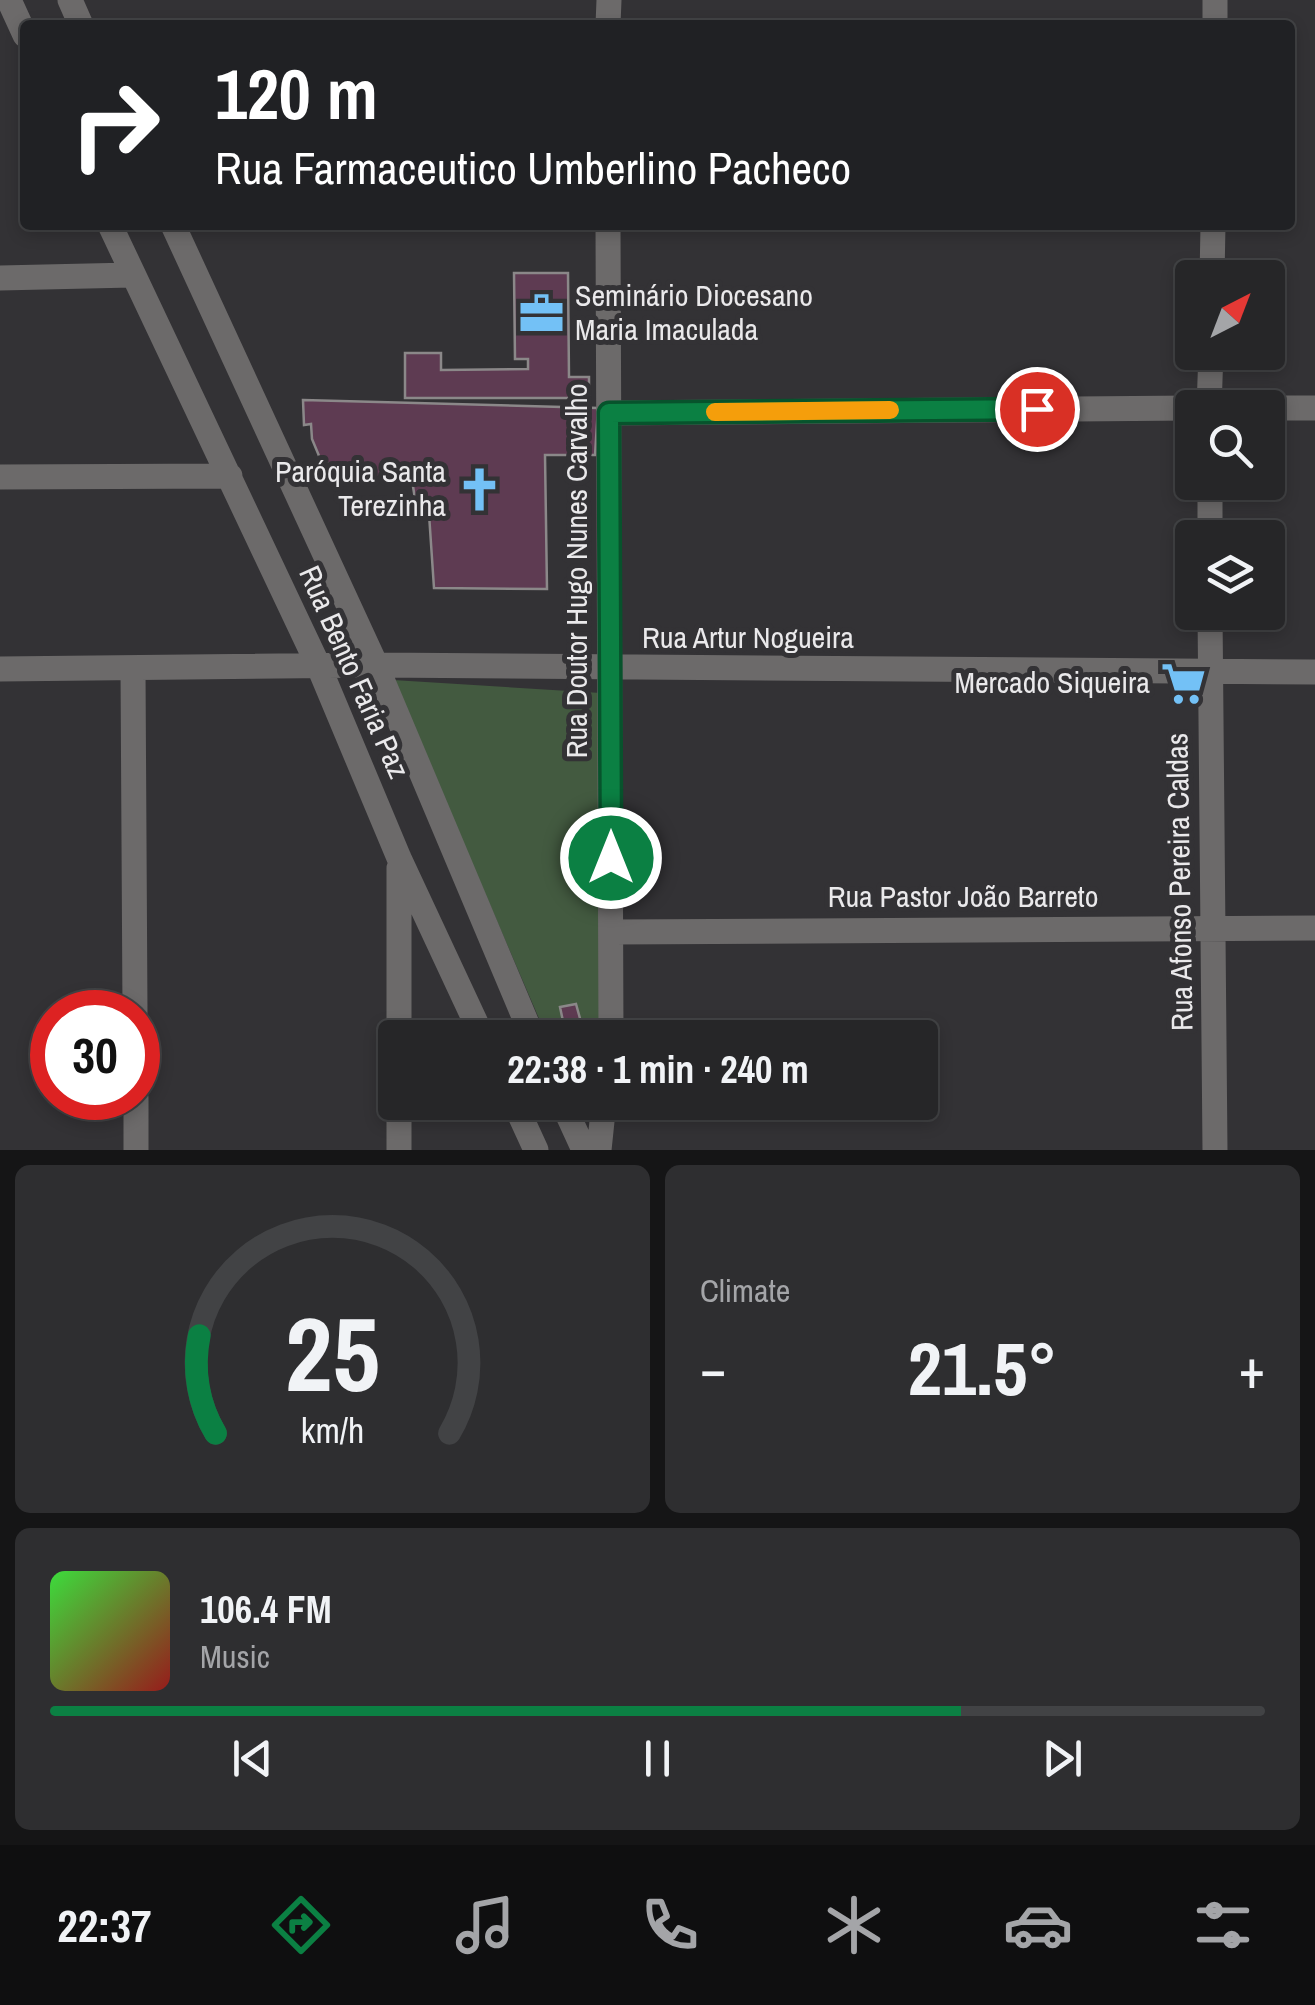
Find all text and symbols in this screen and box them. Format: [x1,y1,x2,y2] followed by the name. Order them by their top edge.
[215,47,378,141] text: 120 m
[50,60,180,190] icon: right
[215,137,851,198] text: Rua Farmaceutico Umberlino Pacheco
[1175,260,1285,370] north arrow
[1175,260,1285,630] map controls
[575,275,813,349] place label: Seminário Diocesano Maria Imaculada
[518,289,566,337] office icon: Seminário Diocesano Maria Imaculada
[995,367,1080,452] pin
[1010,382,1065,437] icon: arrive
[556,384,596,758] street label: Rua Doutor Hugo Nunes Carvalho
[1175,390,1285,500] button: search
[275,451,446,525] place label: Paróquia Santa Terezinha
[455,465,503,513] church icon: Paróquia Santa Terezinha
[1175,520,1285,630] button: layers
[290,559,420,784] street label: Rua Bento Faria Paz
[642,617,854,657] street label: Rua Artur Nogueira
[1159,659,1207,707] supermarket icon: Mercado Siqueira
[954,662,1150,702] place label: Mercado Siqueira
[1156,733,1202,1031] street label: Rua Afonso Pereira Caldas
[559,806,663,910] position arrow
[828,876,1098,916] street label: Rua Pastor João Barreto
[30,990,160,1120] speed limit sign: 30
[507,1044,809,1095] text: 22:38 · 1 min · 240 m
[700,1269,790,1312] text: Climate
[285,1283,380,1423] text: 25
[908,1317,1057,1418] text: 21.5°
[700,1331,726,1405] text: −
[1239,1331,1265,1405] text: +
[301,1406,364,1454] text: km/h
[200,1584,332,1635] text: 106.4 FM
[200,1635,270,1678] text: Music
[225,1731,280,1786] icon: previous
[630,1731,685,1786] icon: pause
[1035,1731,1090,1786] icon: next
[266,1890,336,1960] icon: directions
[450,1890,520,1960] icon: music
[635,1890,705,1960] icon: phone
[819,1890,889,1960] icon: climate
[1003,1890,1073,1960] icon: car
[1188,1890,1258,1960] icon: filters
[57,1895,152,1956] text: 22:37

